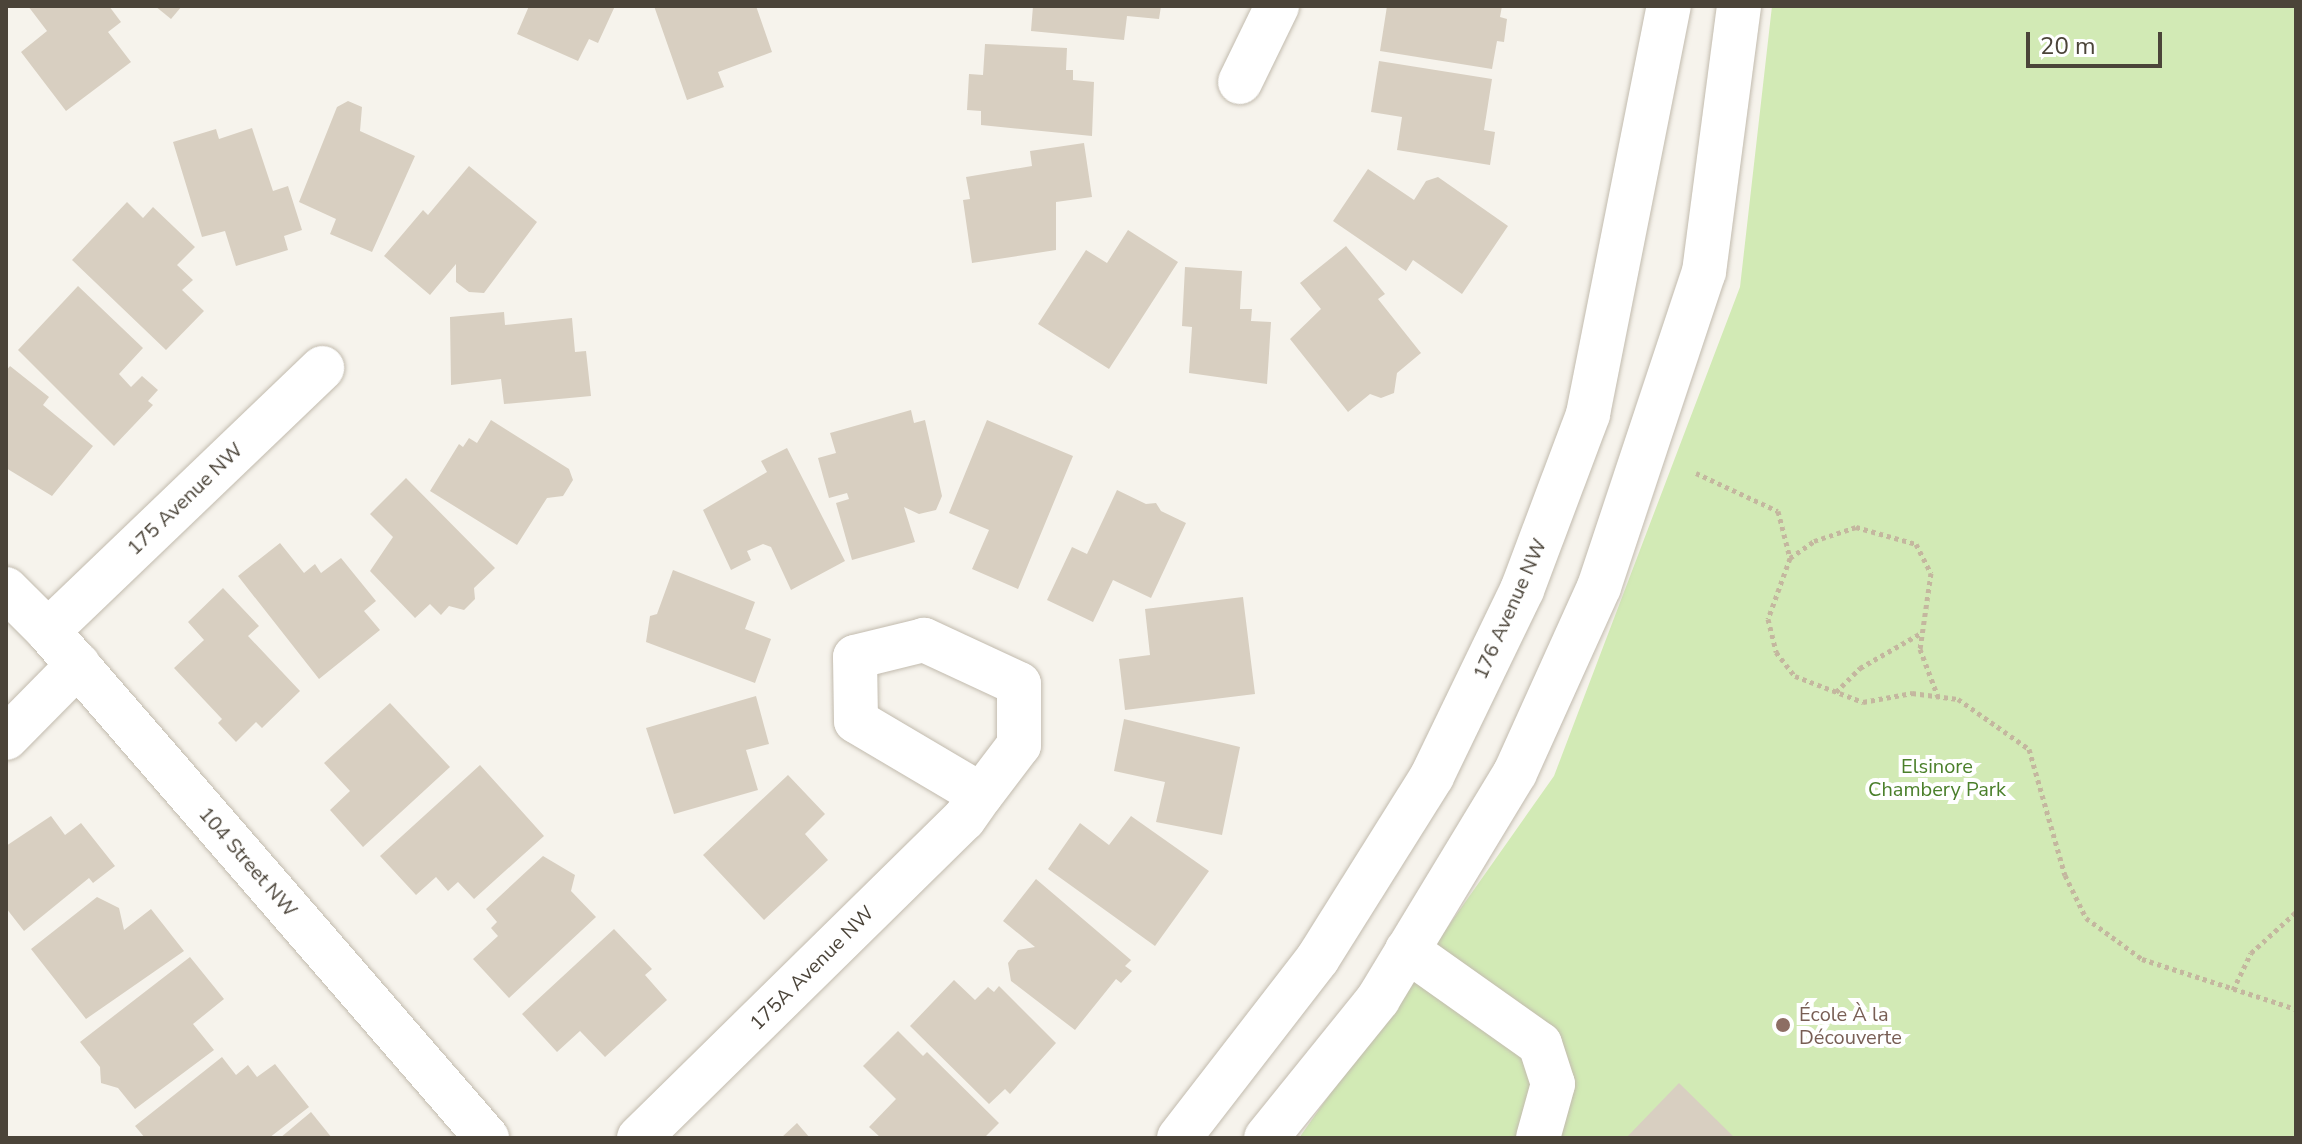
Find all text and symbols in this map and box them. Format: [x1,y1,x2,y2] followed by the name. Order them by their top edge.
[2030,16,2166,66] scale bar
[2040,30,2096,62] text: 20 m
[122,438,248,560] street label: 175 Avenue NW
[1468,535,1552,683] street label: 176 Avenue NW
[1868,754,2006,801] park label: Elsinore Chambery Park
[194,802,302,922] street label: 104 Street NW
[745,901,879,1035] street label: 175A Avenue NW
[1799,1002,1902,1049] place label: École À la Découverte
[1774,1016,1792,1034] marker: École À la Découverte

